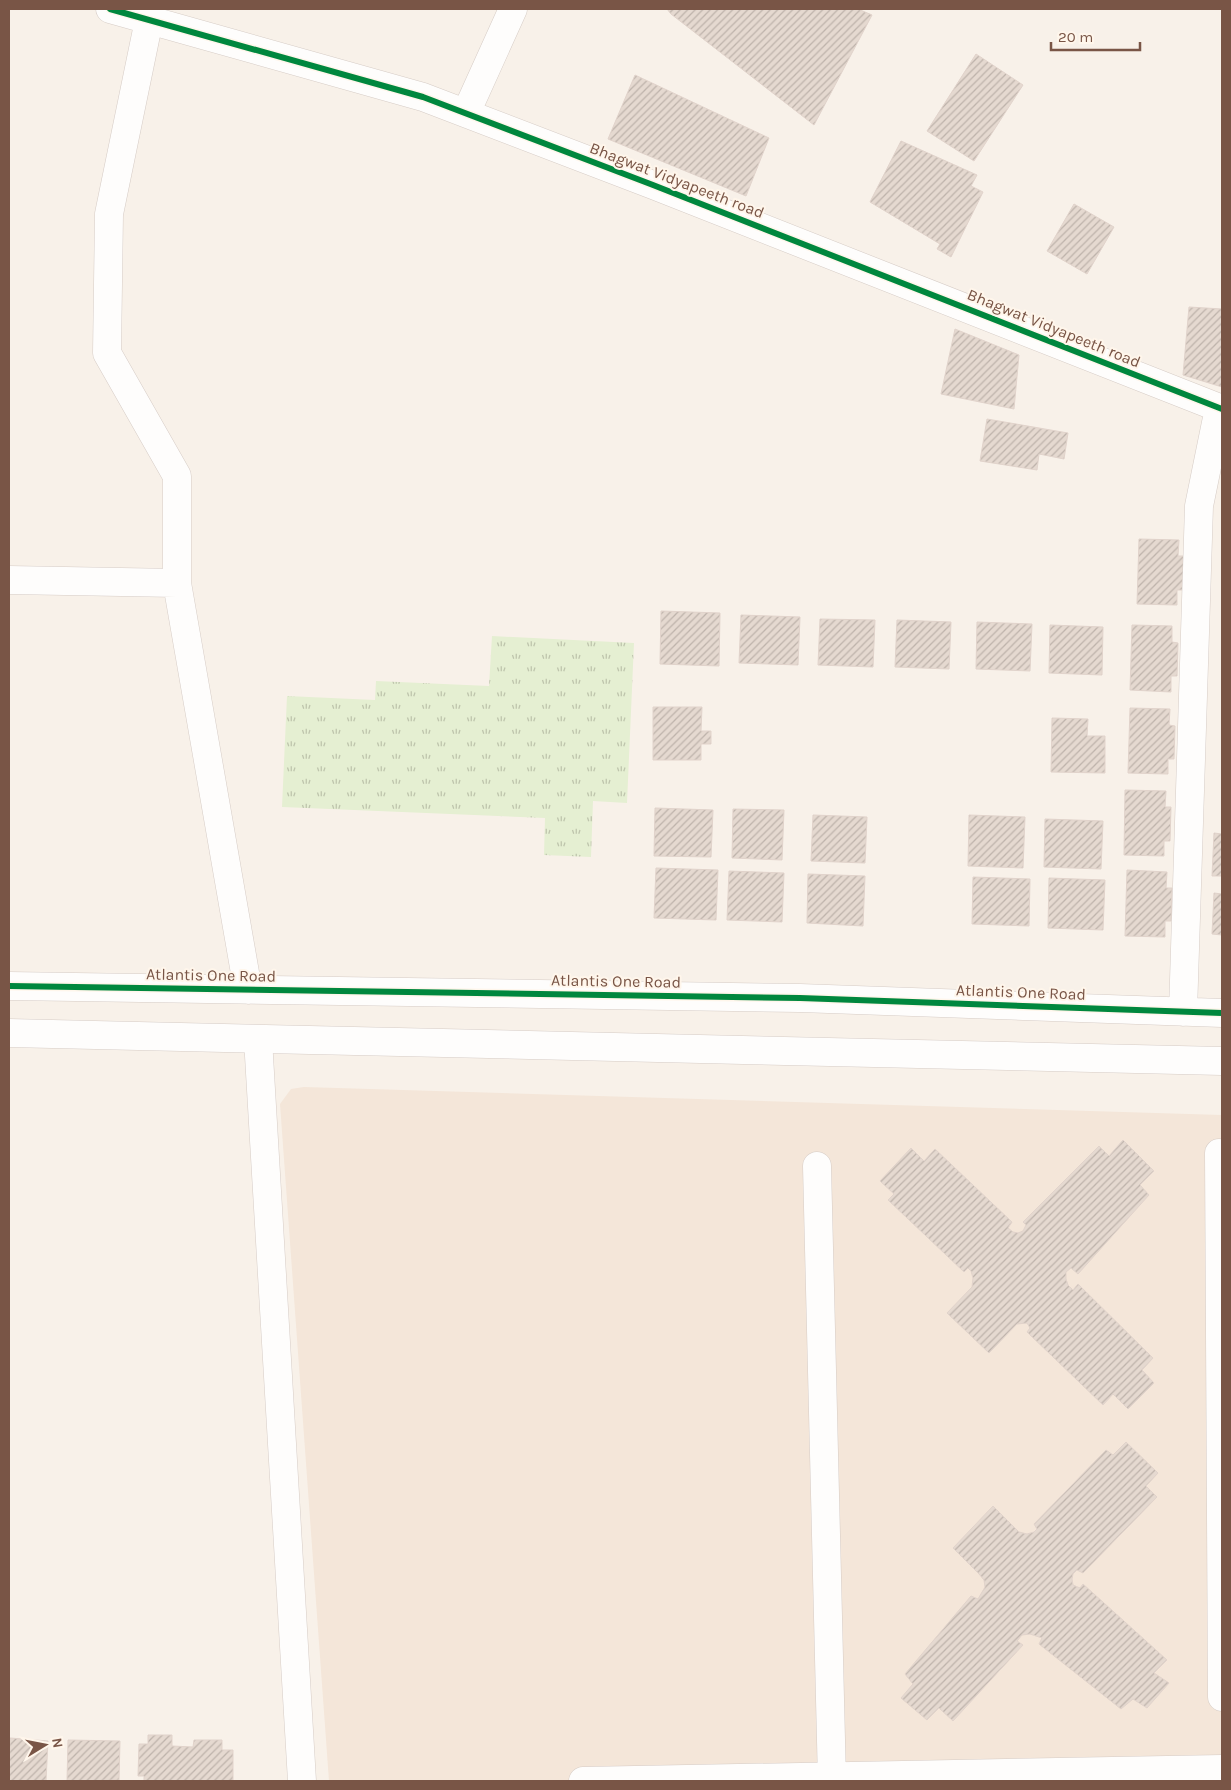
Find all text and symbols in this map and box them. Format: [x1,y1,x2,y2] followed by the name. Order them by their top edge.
[1051,20,1140,52] scale bar
[1058,28,1093,46] text: 20 m
[587,138,767,222] street label: Bhagwat Vidyapeeth road
[965,284,1143,372] street label: Bhagwat Vidyapeeth road
[146,964,276,986] street label: Atlantis One Road
[551,970,681,992] street label: Atlantis One Road
[956,980,1086,1004] street label: Atlantis One Road
[20,1720,70,1770] north arrow
[48,1736,67,1749] text: N

